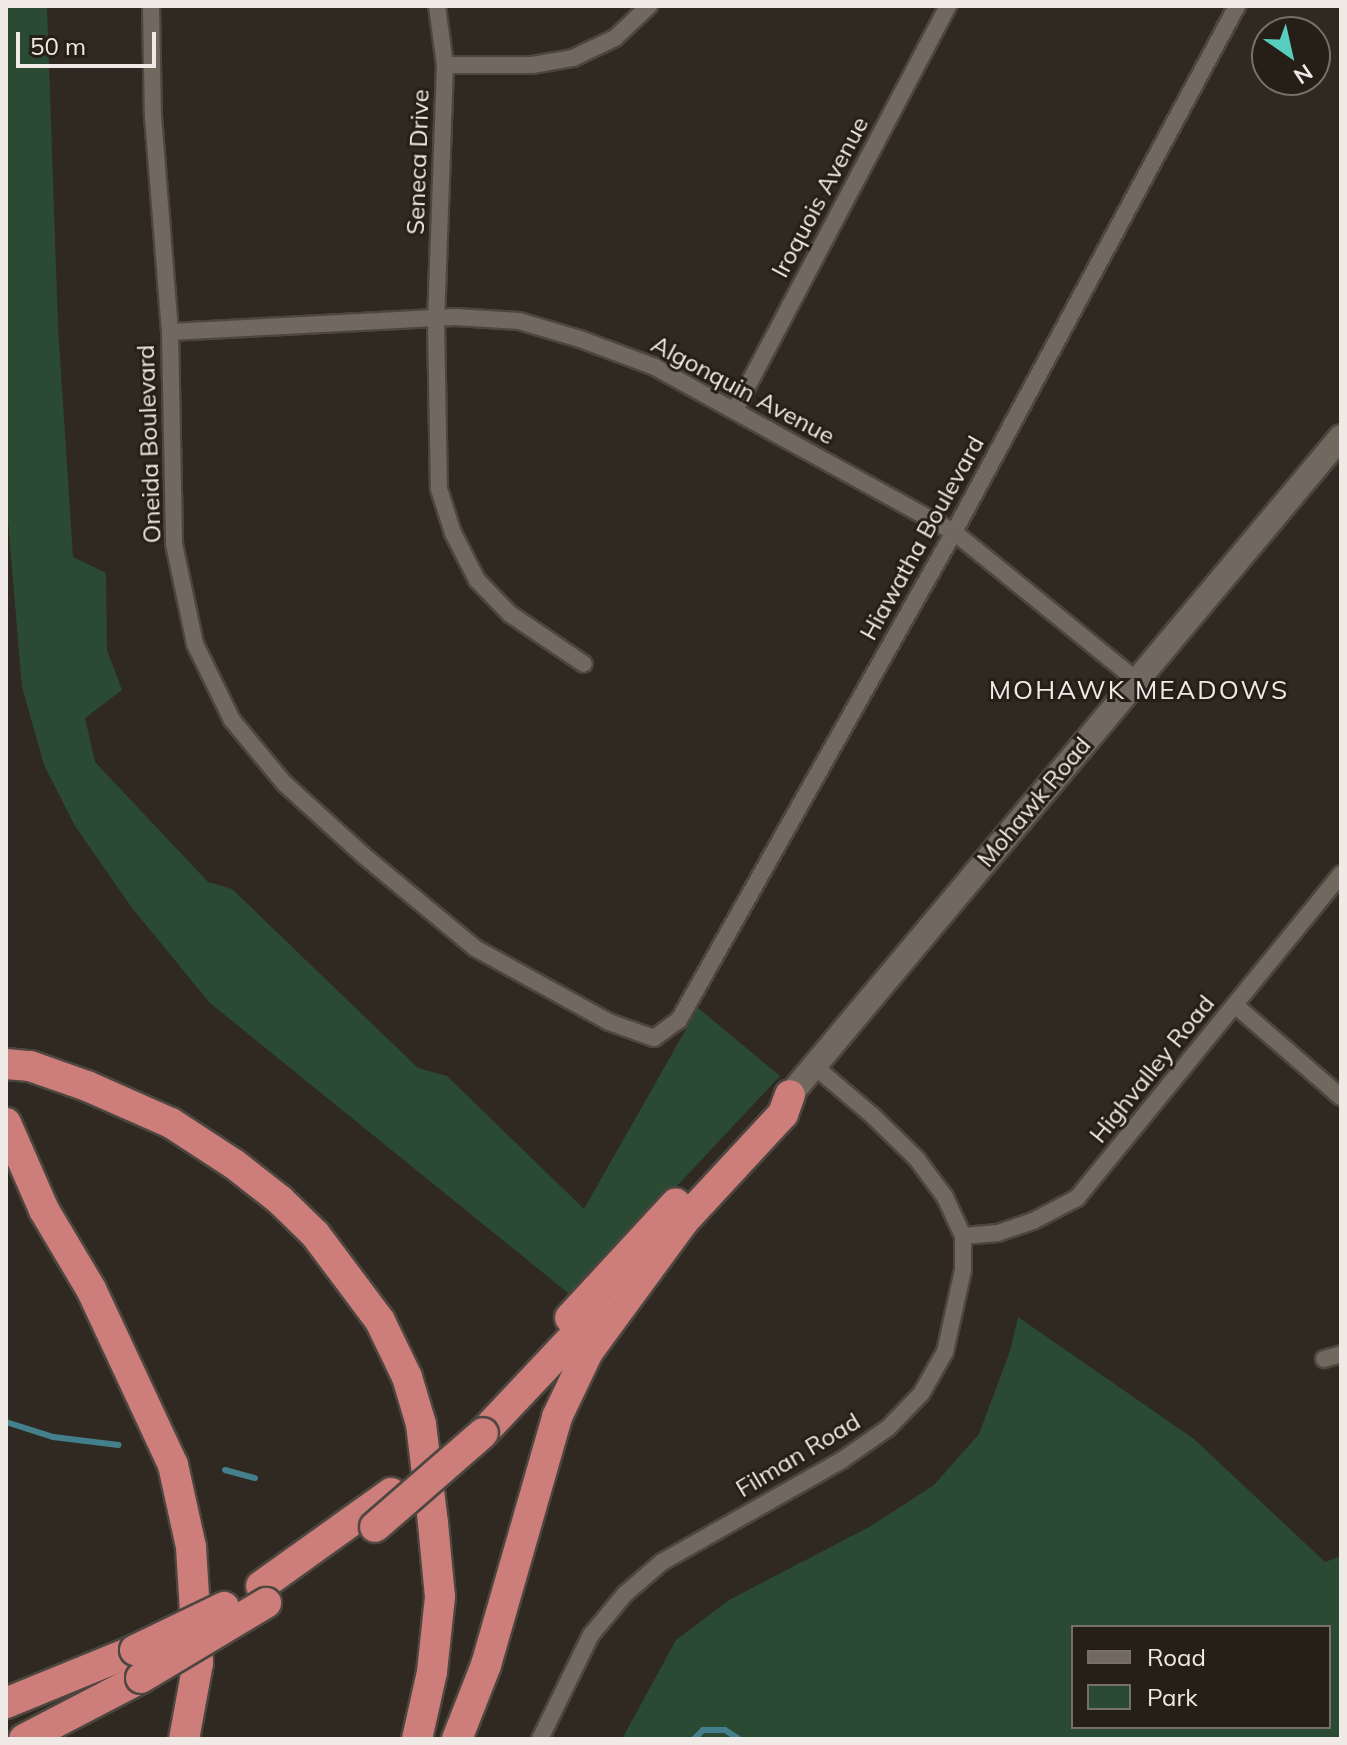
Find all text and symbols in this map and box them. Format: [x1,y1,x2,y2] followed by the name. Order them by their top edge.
[20,16,160,66] scale bar
[1251,16,1331,96] north arrow
[30,31,86,61] text: 50 m
[1289,58,1318,90] text: N
[401,89,435,235] street label: Seneca Drive
[766,112,874,282] street label: Iroquois Avenue
[646,330,840,450] street label: Algonquin Avenue
[131,344,167,544] street label: Oneida Boulevard
[854,431,990,645] street label: Hiawatha Boulevard
[989,674,1289,706] district label: MOHAWK MEADOWS
[971,731,1097,873] street label: Mohawk Road
[1084,989,1220,1149] street label: Highvalley Road
[731,1407,865,1503] street label: Filman Road
[1071,1625,1331,1729] legend
[1147,1642,1206,1672] text: Road
[1147,1682,1198,1712] text: Park

